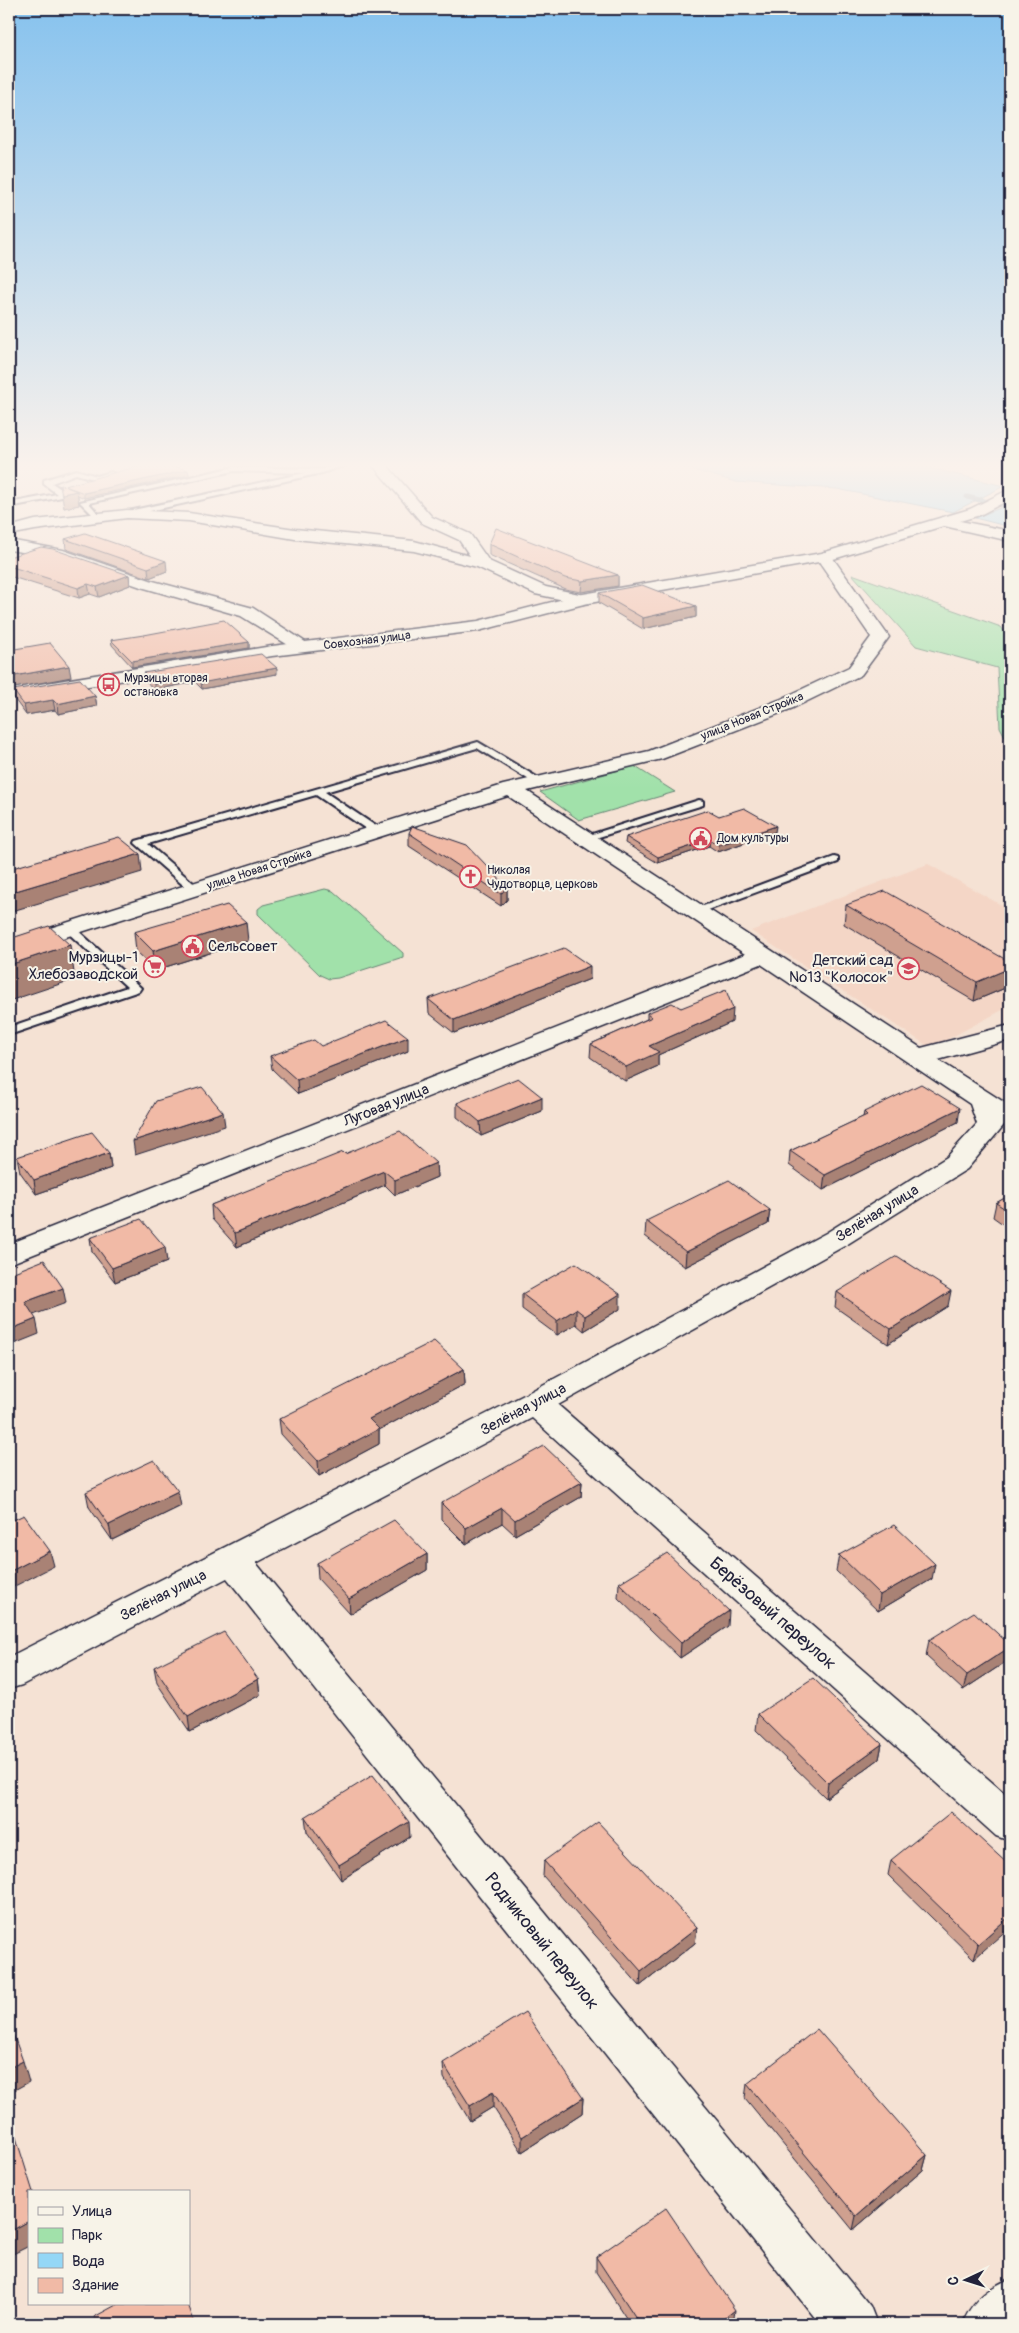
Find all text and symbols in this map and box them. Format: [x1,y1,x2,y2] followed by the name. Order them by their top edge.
[323,628,412,653] street label: Совхозная улица
[124,671,208,700] place label: Мурзицы вторая остановка
[96,673,120,697] bus stop icon: Мурзицы вторая остановка
[698,689,806,744] street label: улица Новая Стройка
[689,826,713,850] public building icon: Дом культуры
[716,831,789,846] place label: Дом культуры
[204,845,314,894] street label: улица Новая Стройка
[487,863,598,892] place label: Николая Чудотворца, церковь
[459,865,483,889] church icon: Николая Чудотворца, церковь
[180,934,204,958] public building icon: Сельсовет
[208,937,278,956] place label: Сельсовет
[29,948,138,984] place label: Мурзицы-1 Хлебозаводской
[789,951,893,987] place label: Детский сад №13 "Колосок"
[142,954,166,978] supermarket icon: Мурзицы-1 Хлебозаводской
[897,957,921,981] school or university icon: Детский сад №13 "Колосок"
[340,1080,432,1132] street label: Луговая улица
[832,1180,922,1247] street label: Зелёная улица
[477,1379,569,1440] street label: Зелёная улица
[704,1552,841,1675] street label: Берёзовый переулок
[117,1566,210,1625] street label: Зелёная улица
[479,1868,604,2015] street label: Родниковый переулок
[28,2190,190,2306] legend
[72,2202,112,2221] text: Улица
[72,2226,103,2245] text: Парк
[72,2252,105,2271] text: Вода
[942,2256,992,2306] north arrow
[72,2276,119,2295] text: Здание
[945,2276,962,2286] text: С

